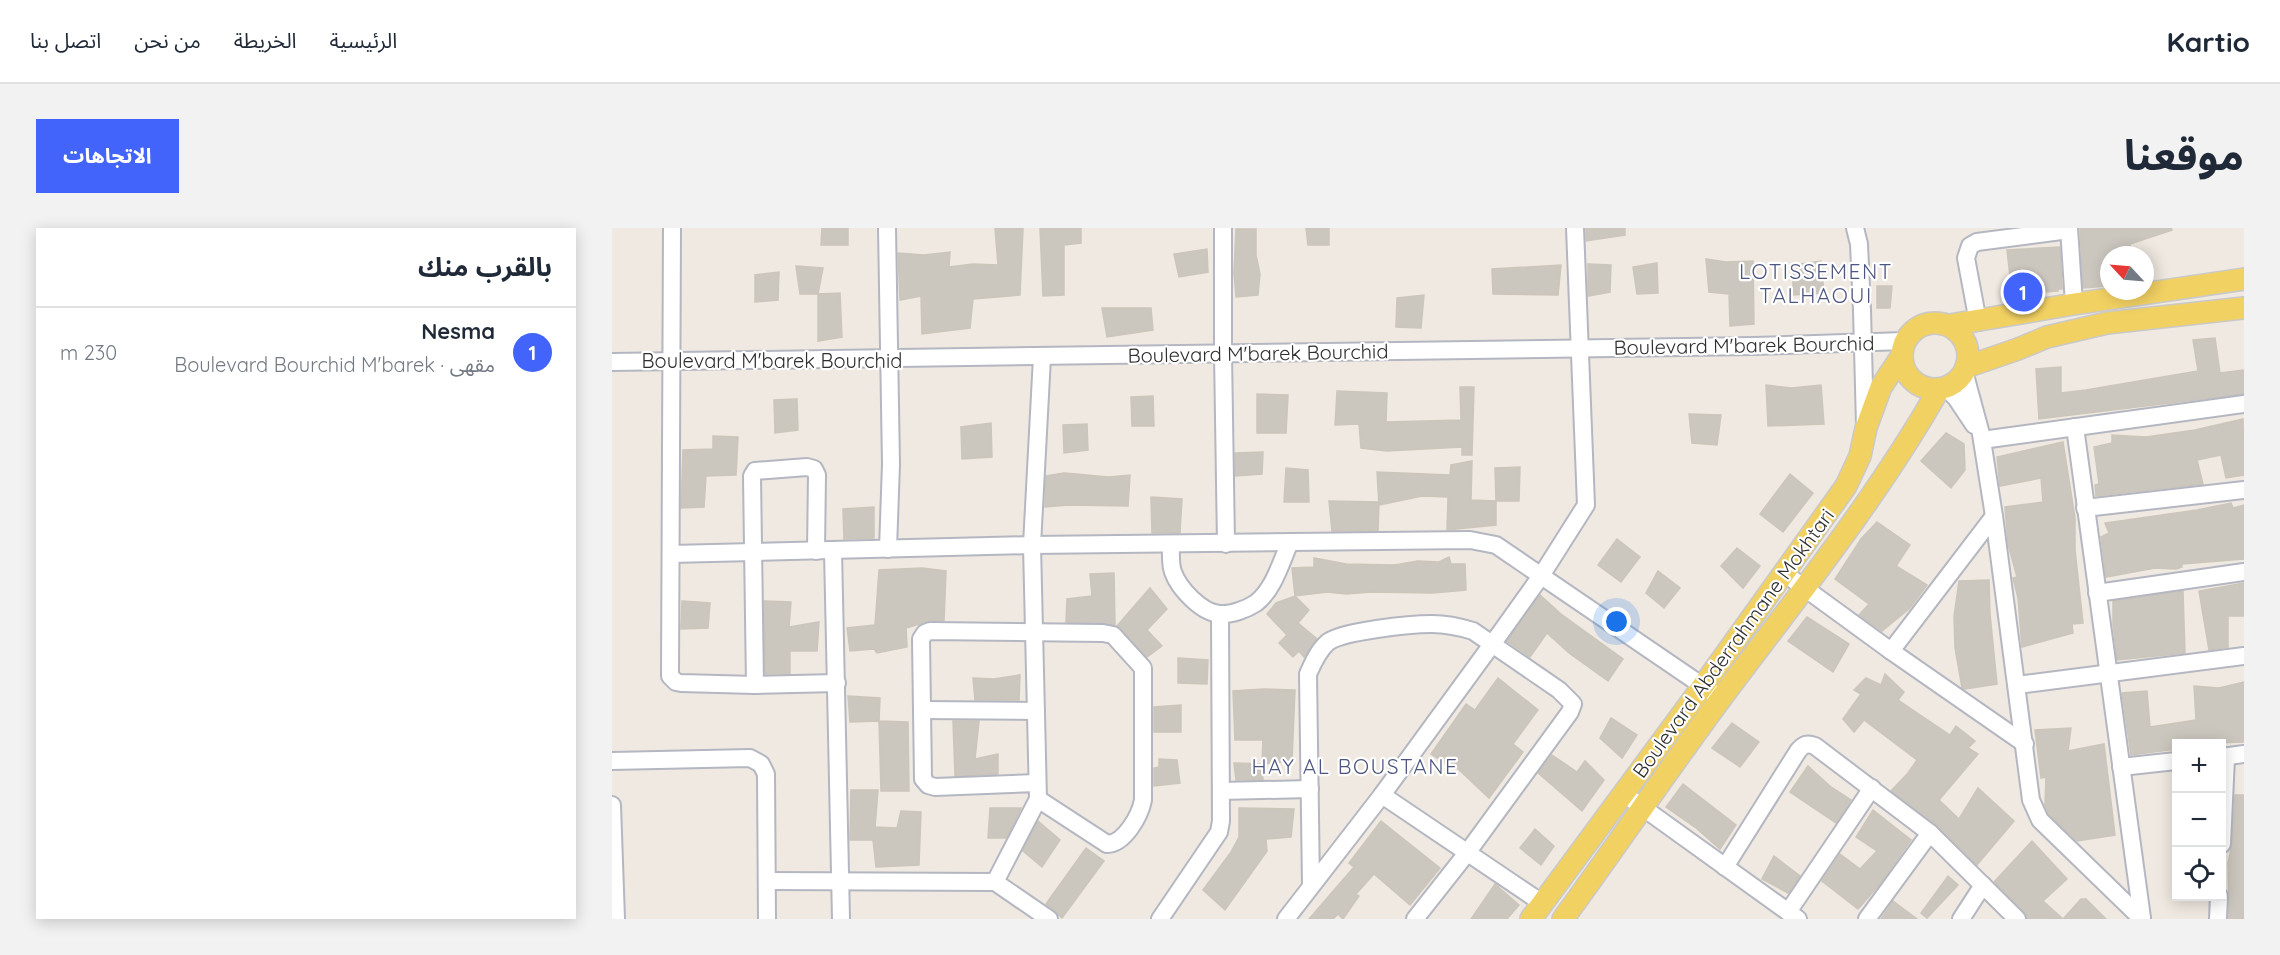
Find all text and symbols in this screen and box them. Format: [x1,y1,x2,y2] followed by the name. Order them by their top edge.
[2166,24,2250,59] text: Kartio
[30,27,101,53] text: اتصل بنا
[134,27,201,53] text: من نحن
[234,27,297,53] text: الخريطة
[330,27,397,53] text: الرئيسية
[36,119,179,193] button: الاتجاهات
[2124,128,2244,181] text: موقعنا
[2100,246,2154,300] north arrow
[418,250,552,283] text: بالقرب منك
[1739,258,1893,308] district label: LOTISSEMENT TALHAOUI
[2004,270,2042,314] pin: 1
[421,317,495,345] text: Nesma
[1613,330,1875,360] street label: Boulevard M'barek Bourchid
[1127,338,1389,368] street label: Boulevard M'barek Bourchid
[60,340,117,365] text: 230 m
[529,340,536,365] text: 1
[642,348,902,373] street label: Boulevard M'barek Bourchid
[174,352,495,377] text: مقهى · Boulevard Bourchid M'barek
[1627,503,1839,783] street label: Boulevard Abderrahmane Mokhtari
[1602,607,1631,636] your location
[2172,739,2226,901] map controls
[2172,739,2226,793] button: +
[1251,753,1459,779] district label: HAY AL BOUSTANE
[2172,793,2226,847] button: −
[2172,847,2226,901] button: locate

